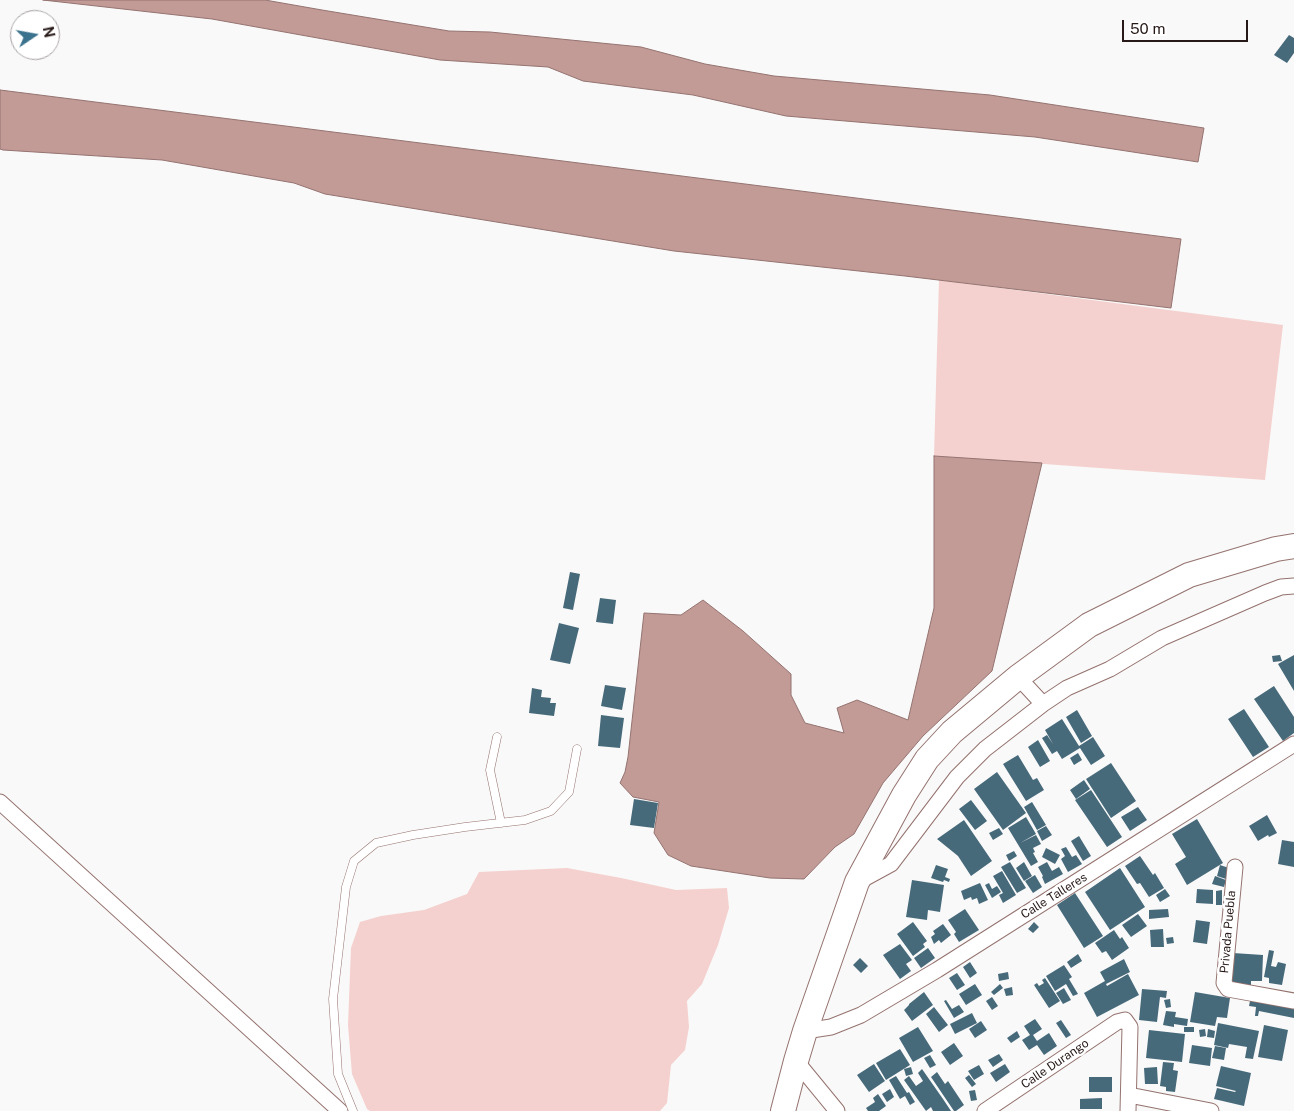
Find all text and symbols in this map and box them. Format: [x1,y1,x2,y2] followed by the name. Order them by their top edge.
[10,10,60,60] north arrow
[1124,10,1250,42] scale bar
[1130,20,1165,37] text: 50 m
[40,25,58,39] text: N
[1018,870,1090,922] street label: Calle Talleres
[1217,890,1239,974] street label: Privada Puebla
[1018,1036,1092,1092] street label: Calle Durango

